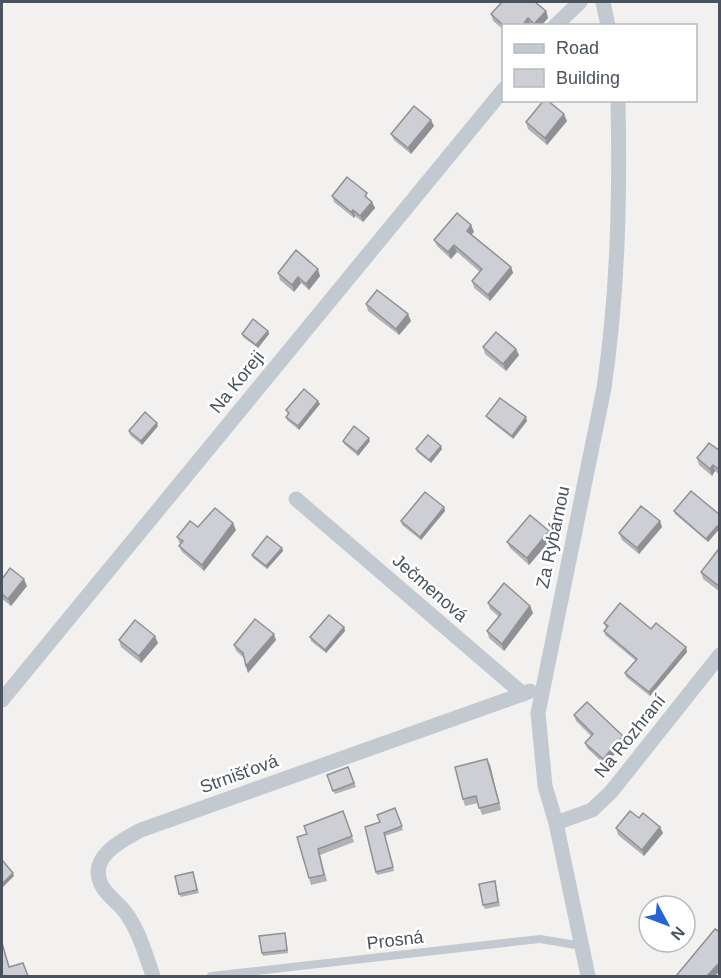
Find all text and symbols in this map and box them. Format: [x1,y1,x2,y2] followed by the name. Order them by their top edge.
[502,24,697,102] legend
[556,38,599,58] text: Road
[556,68,620,88] text: Building
[206,347,268,417] street label: Na Koreji
[532,484,574,590] street label: Za Rybárnou
[389,550,472,626] street label: Ječmenová
[590,690,670,782] street label: Na Rozhraní
[197,750,282,797] street label: Strnišťová
[637,894,697,954] north arrow
[668,924,688,943] text: N
[365,926,425,953] street label: Prosná

